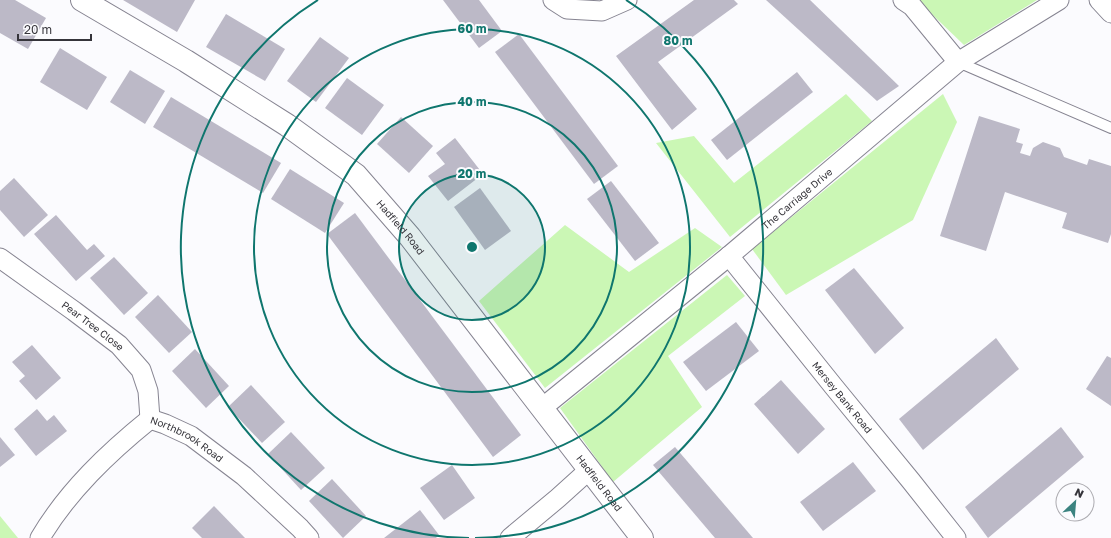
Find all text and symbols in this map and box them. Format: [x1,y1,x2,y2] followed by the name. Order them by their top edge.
[18,16,91,42] scale bar
[458,21,486,36] text: 60 m
[24,22,52,37] text: 20 m
[664,33,692,48] text: 80 m
[458,94,486,109] text: 40 m
[759,165,835,232] street label: The Carriage Drive
[458,166,486,181] text: 20 m
[374,197,427,257] street label: Hadfield Road
[465,240,479,254] centre of rings
[60,298,127,353] street label: Pear Tree Close
[810,359,875,435] street label: Mersey Bank Road
[149,414,226,464] street label: Northbrook Road
[574,452,625,513] street label: Hadfield Road
[1055,482,1095,522] north arrow
[1073,485,1086,500] text: N

